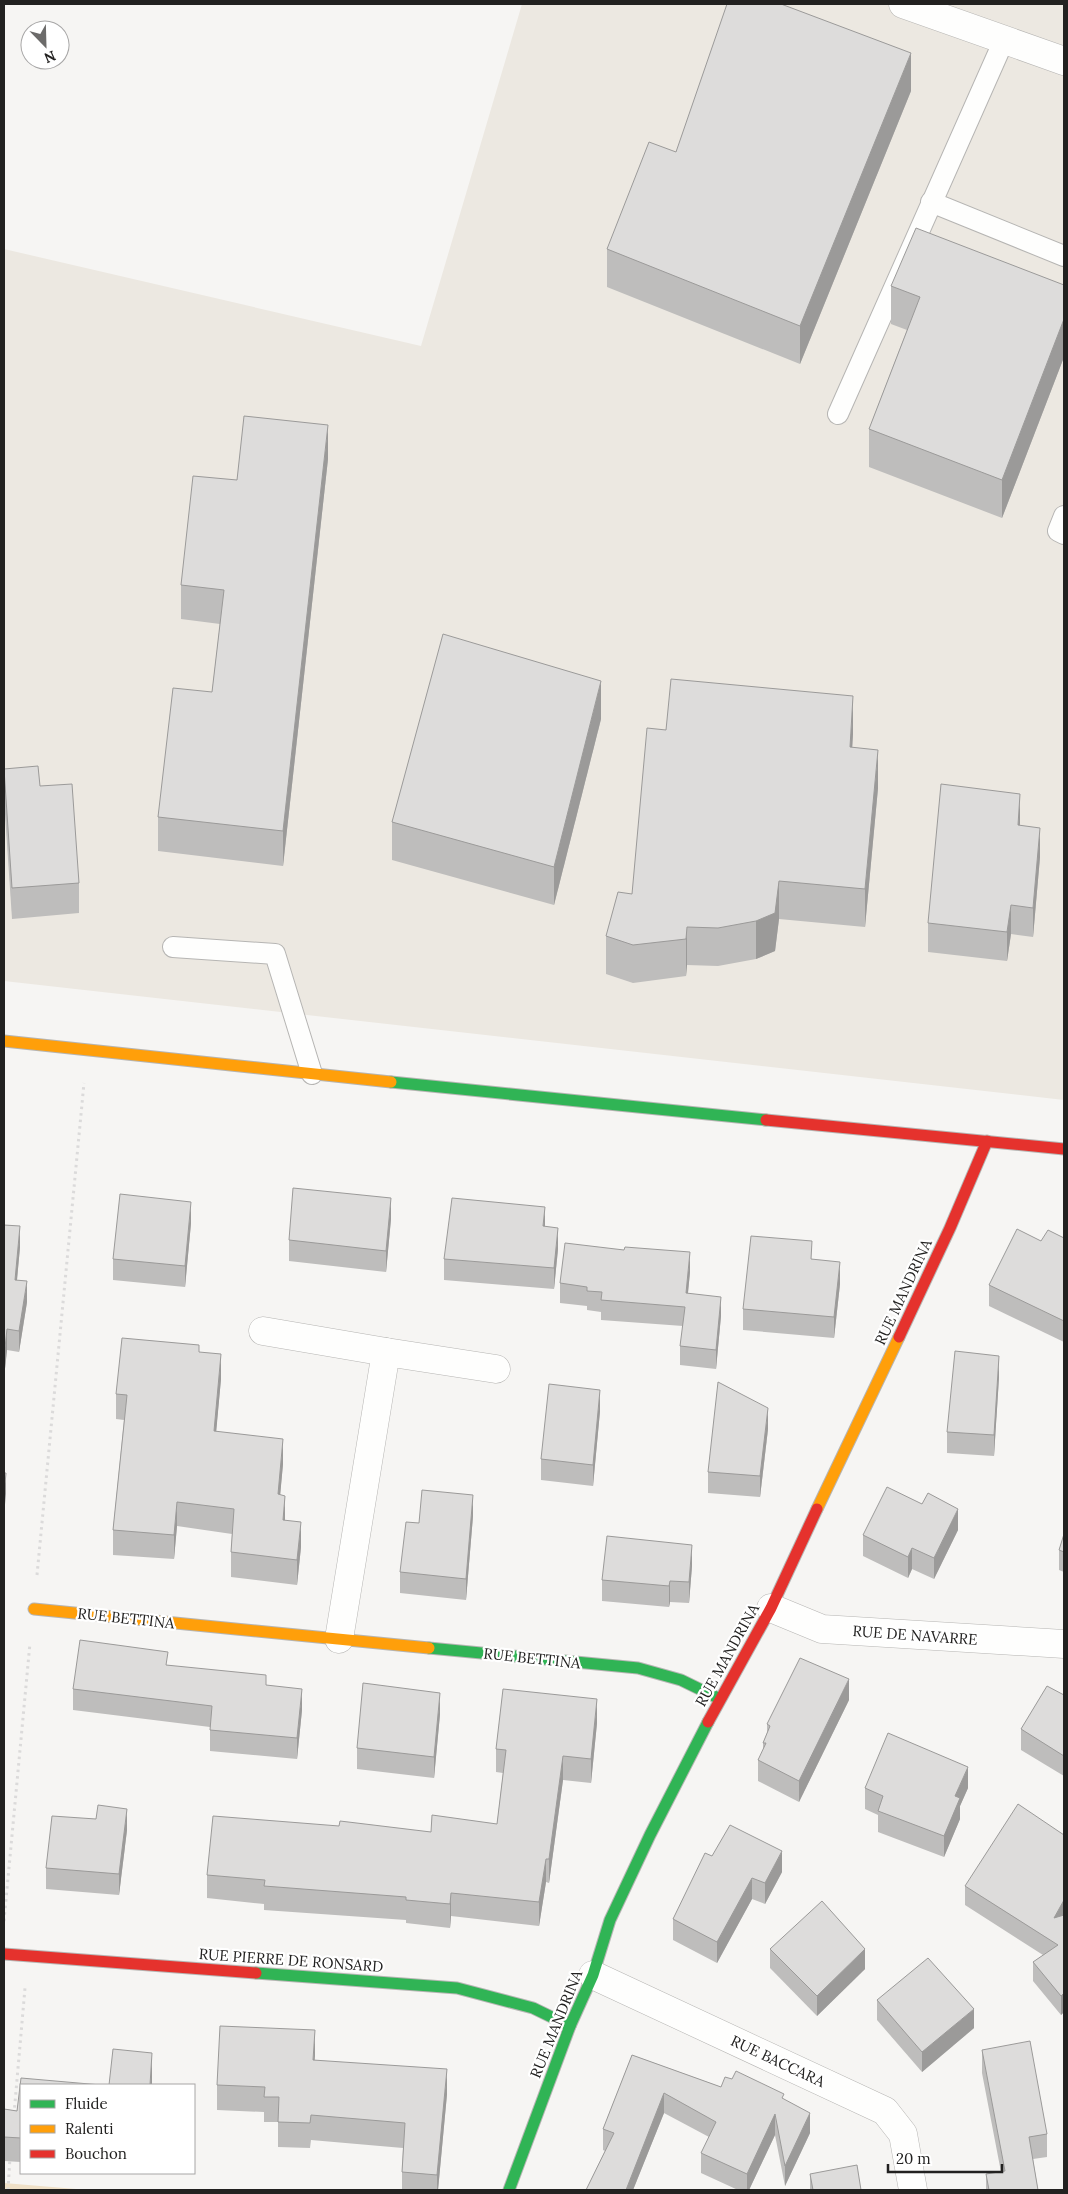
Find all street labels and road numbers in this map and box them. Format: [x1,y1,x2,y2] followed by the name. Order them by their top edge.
[870,1235,936,1348] street label: RUE MANDRINA
[691,1600,763,1710] street label: RUE MANDRINA
[77,1603,176,1633] street label: RUE BETTINA
[852,1621,978,1649] street label: RUE DE NAVARRE
[483,1643,582,1673] street label: RUE BETTINA
[198,1944,384,1976] street label: RUE PIERRE DE RONSARD
[526,1967,587,2081] street label: RUE MANDRINA
[728,2031,829,2091] street label: RUE BACCARA

